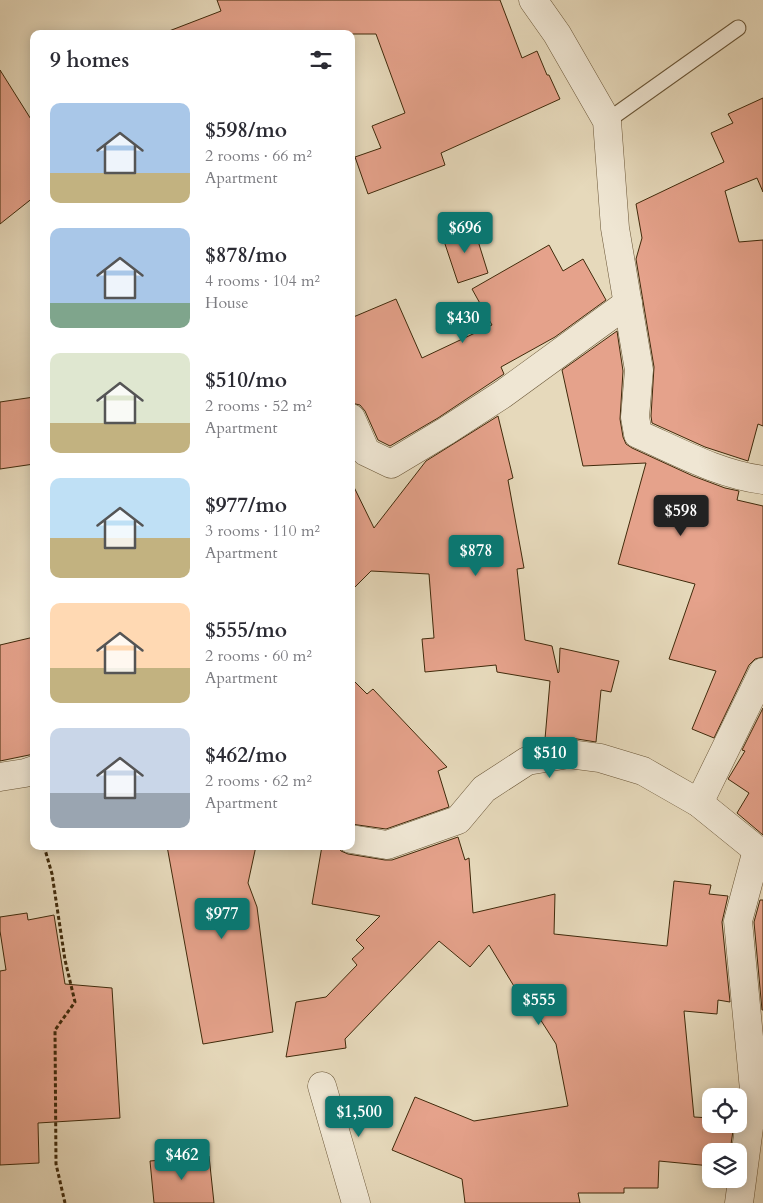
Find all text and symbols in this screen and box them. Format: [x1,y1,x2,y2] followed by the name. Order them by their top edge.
[50,46,129,75] text: 9 homes
[307,46,335,74] icon: filters
[205,116,287,145] text: $598/mo
[90,123,150,183] icon: home
[205,145,312,167] text: 2 rooms · 66 m²
[205,167,278,189] text: Apartment
[435,212,495,254] pin: $696
[449,217,481,239] text: $696
[205,241,287,270] text: $878/mo
[90,248,150,308] icon: home
[205,270,320,292] text: 4 rooms · 104 m²
[205,292,248,314] text: House
[433,302,493,344] pin: $430
[447,307,479,329] text: $430
[205,366,287,395] text: $510/mo
[90,373,150,433] icon: home
[205,395,312,417] text: 2 rooms · 52 m²
[205,417,278,439] text: Apartment
[205,491,287,520] text: $977/mo
[651,494,711,537] pin: $598
[90,498,150,558] icon: home
[665,500,697,522] text: $598
[205,520,320,542] text: 3 rooms · 110 m²
[446,534,506,577] pin: $878
[460,540,492,562] text: $878
[205,542,278,564] text: Apartment
[205,616,287,645] text: $555/mo
[90,623,150,683] icon: home
[205,645,312,667] text: 2 rooms · 60 m²
[205,667,278,689] text: Apartment
[520,736,580,779] pin: $510
[205,741,287,770] text: $462/mo
[534,742,566,764] text: $510
[90,748,150,808] icon: home
[205,770,312,792] text: 2 rooms · 62 m²
[205,792,278,814] text: Apartment
[192,898,252,940] pin: $977
[206,903,238,925] text: $977
[509,984,569,1026] pin: $555
[523,989,555,1011] text: $555
[702,1088,747,1188] map controls
[702,1088,747,1133] button: locate
[318,1096,400,1138] pin: $1,500
[336,1101,382,1123] text: $1,500
[152,1138,212,1181] pin: $462
[702,1143,747,1188] button: layers
[166,1144,198,1166] text: $462

